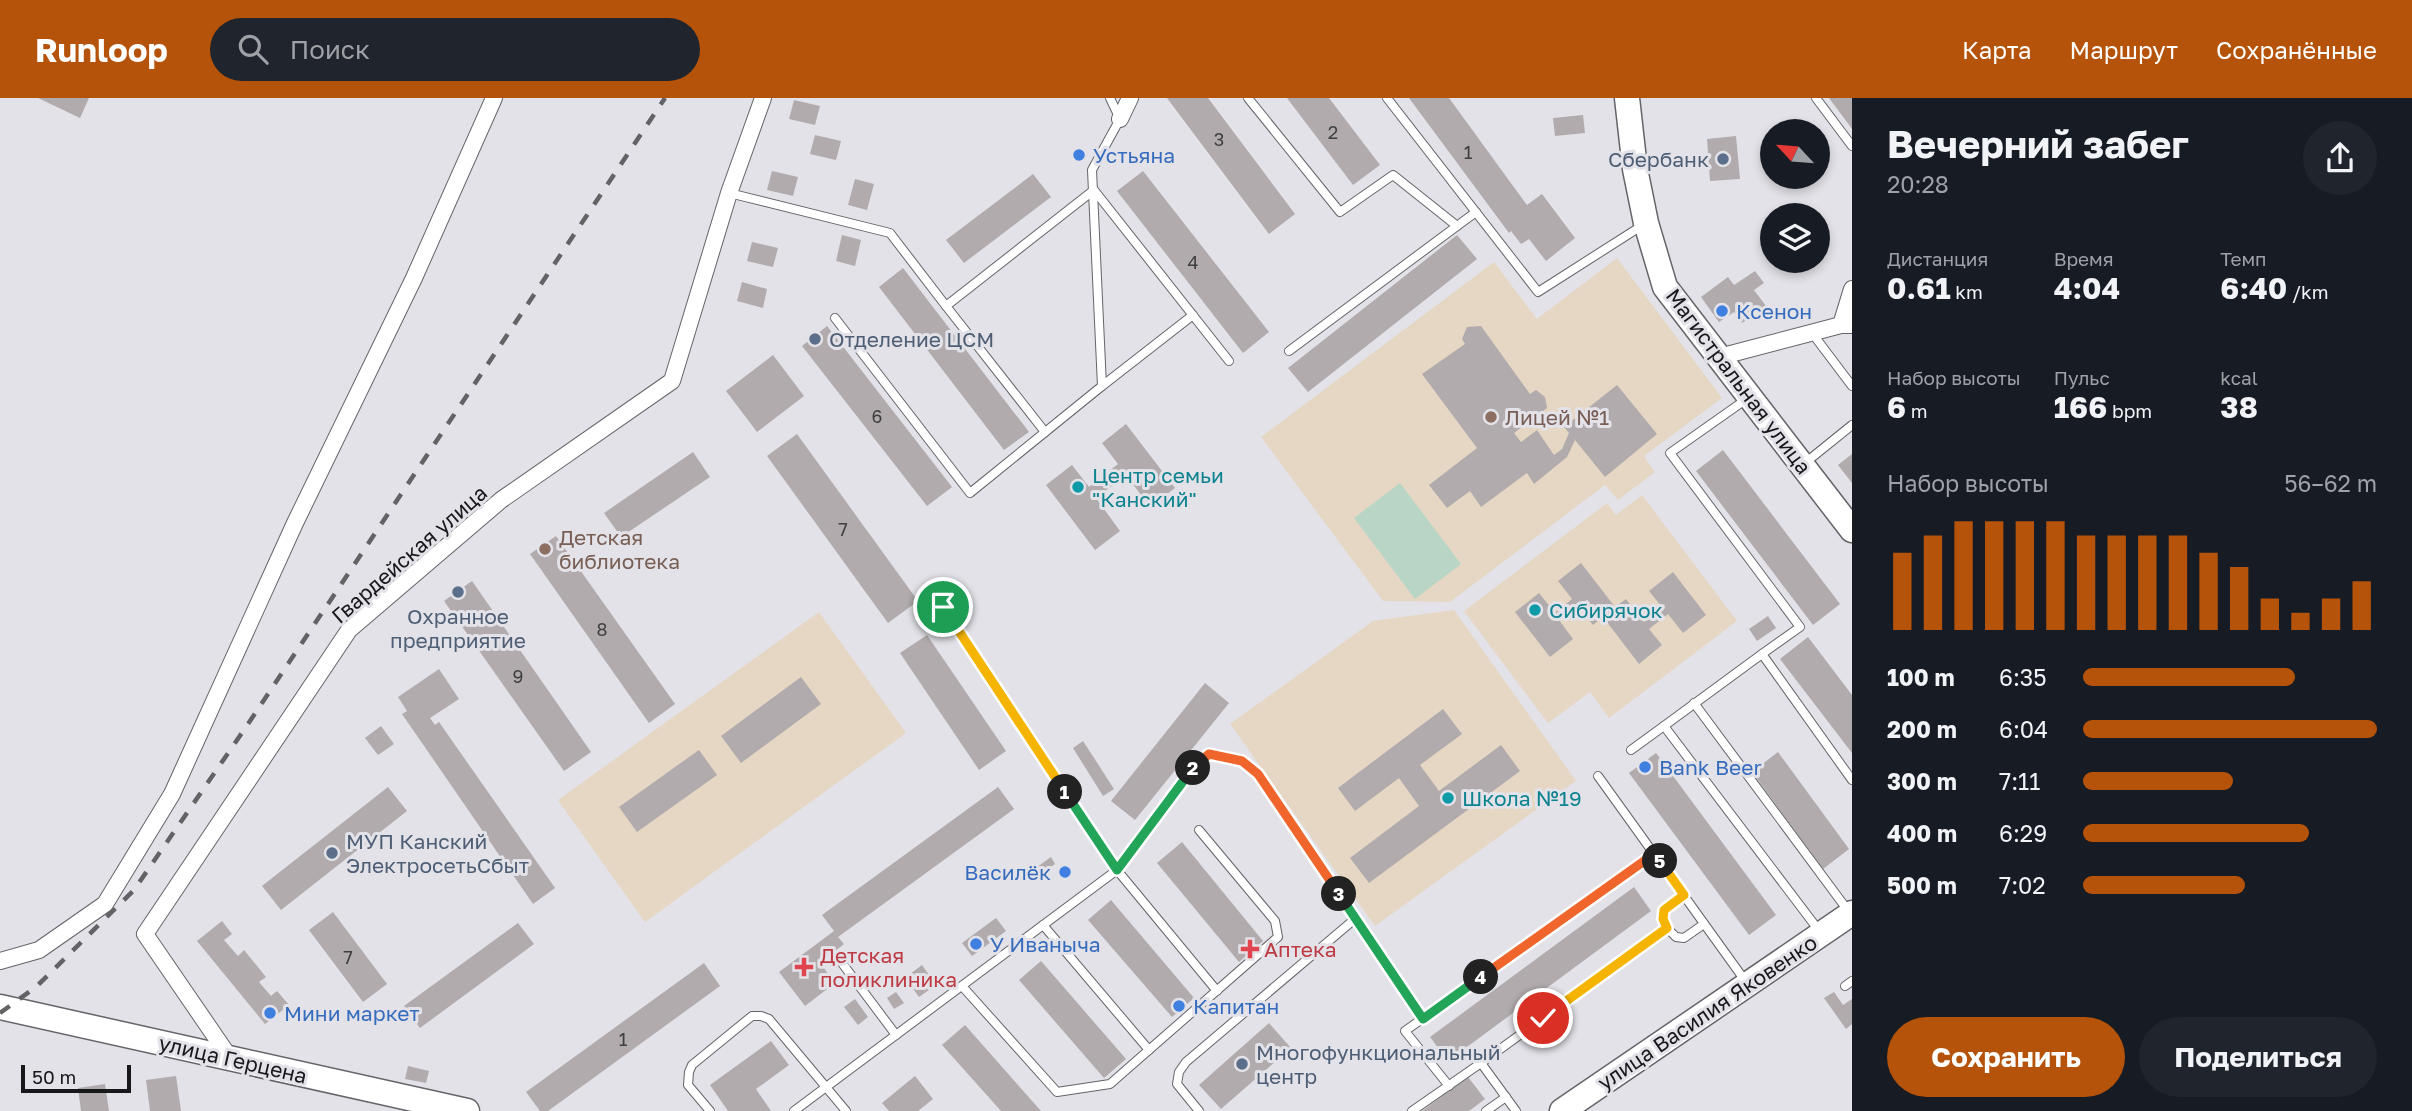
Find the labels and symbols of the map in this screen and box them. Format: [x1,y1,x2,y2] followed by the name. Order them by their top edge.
[1760,119,1830,189] north arrow
[1328,121,1338,143] house number: 2
[1214,128,1224,150] house number: 3
[1464,141,1473,163] house number: 1
[1093,142,1175,168] place label: Устьяна
[1608,146,1709,172] place label: Сбербанк
[1071,147,1087,163] marker: Устьяна
[1715,151,1731,167] marker: Сбербанк
[1188,251,1199,273] house number: 4
[1661,283,1817,479] street label: Магистральная улица
[1736,298,1812,324] place label: Ксенон
[1714,303,1730,319] marker: Ксенон
[829,326,994,352] place label: Отделение ЦСМ
[807,331,823,347] marker: Отделение ЦСМ
[1505,404,1609,430] place label: Лицей №1
[872,405,882,427] house number: 6
[1483,409,1499,425] marker: Лицей №1
[1092,462,1224,512] place label: Центр семьи "Канский"
[326,479,492,629] street label: Гвардейская улица
[1070,479,1086,495] marker: Центр семьи "Канский"
[838,518,848,540] house number: 7
[559,524,680,574] place label: Детская библиотека
[537,541,553,557] marker: Детская библиотека
[913,577,973,637] pin
[450,584,466,600] marker: Охранное предприятие
[1549,597,1663,623] place label: Сибирячок
[1527,602,1543,618] marker: Сибирячок
[390,603,526,653] place label: Охранное предприятие
[597,618,607,640] house number: 8
[513,665,523,687] house number: 9
[1176,750,1210,786] pin: 2
[1659,754,1762,780] place label: Bank Beer
[1637,759,1653,775] marker: Bank Beer
[1048,774,1082,810] pin: 1
[1462,785,1582,811] place label: Школа №19
[1440,790,1456,806] marker: Школа №19
[346,828,529,878] place label: МУП Канский ЭлектросетьСбыт
[1642,844,1678,878] pin: 5
[324,845,340,861] marker: МУП Канский ЭлектросетьСбыт
[964,859,1051,885] place label: Василёк
[1057,864,1073,880] marker: Василёк
[1322,876,1356,912] pin: 3
[1592,929,1822,1095] street label: улица Василия Яковенко
[990,931,1101,957] place label: У Иваныча
[968,936,984,952] marker: У Иваныча
[1264,936,1337,962] place label: Аптека
[1242,941,1258,957] marker: Аптека
[820,942,957,992] place label: Детская поликлиника
[343,946,353,968] house number: 7
[794,957,814,977] marker: Детская поликлиника
[1464,960,1498,994] pin: 4
[1513,988,1573,1048] pin
[1193,993,1279,1019] place label: Капитан
[1171,998,1187,1014] marker: Капитан
[284,1000,420,1026] place label: Мини маркет
[262,1005,278,1021] marker: Мини маркет
[619,1028,628,1050] house number: 1
[156,1029,310,1089] street label: улица Герцена
[1256,1039,1501,1089] place label: Многофункциональный центр
[1234,1056,1250,1072] marker: Многофункциональный центр
[21,1062,131,1094] scale bar

